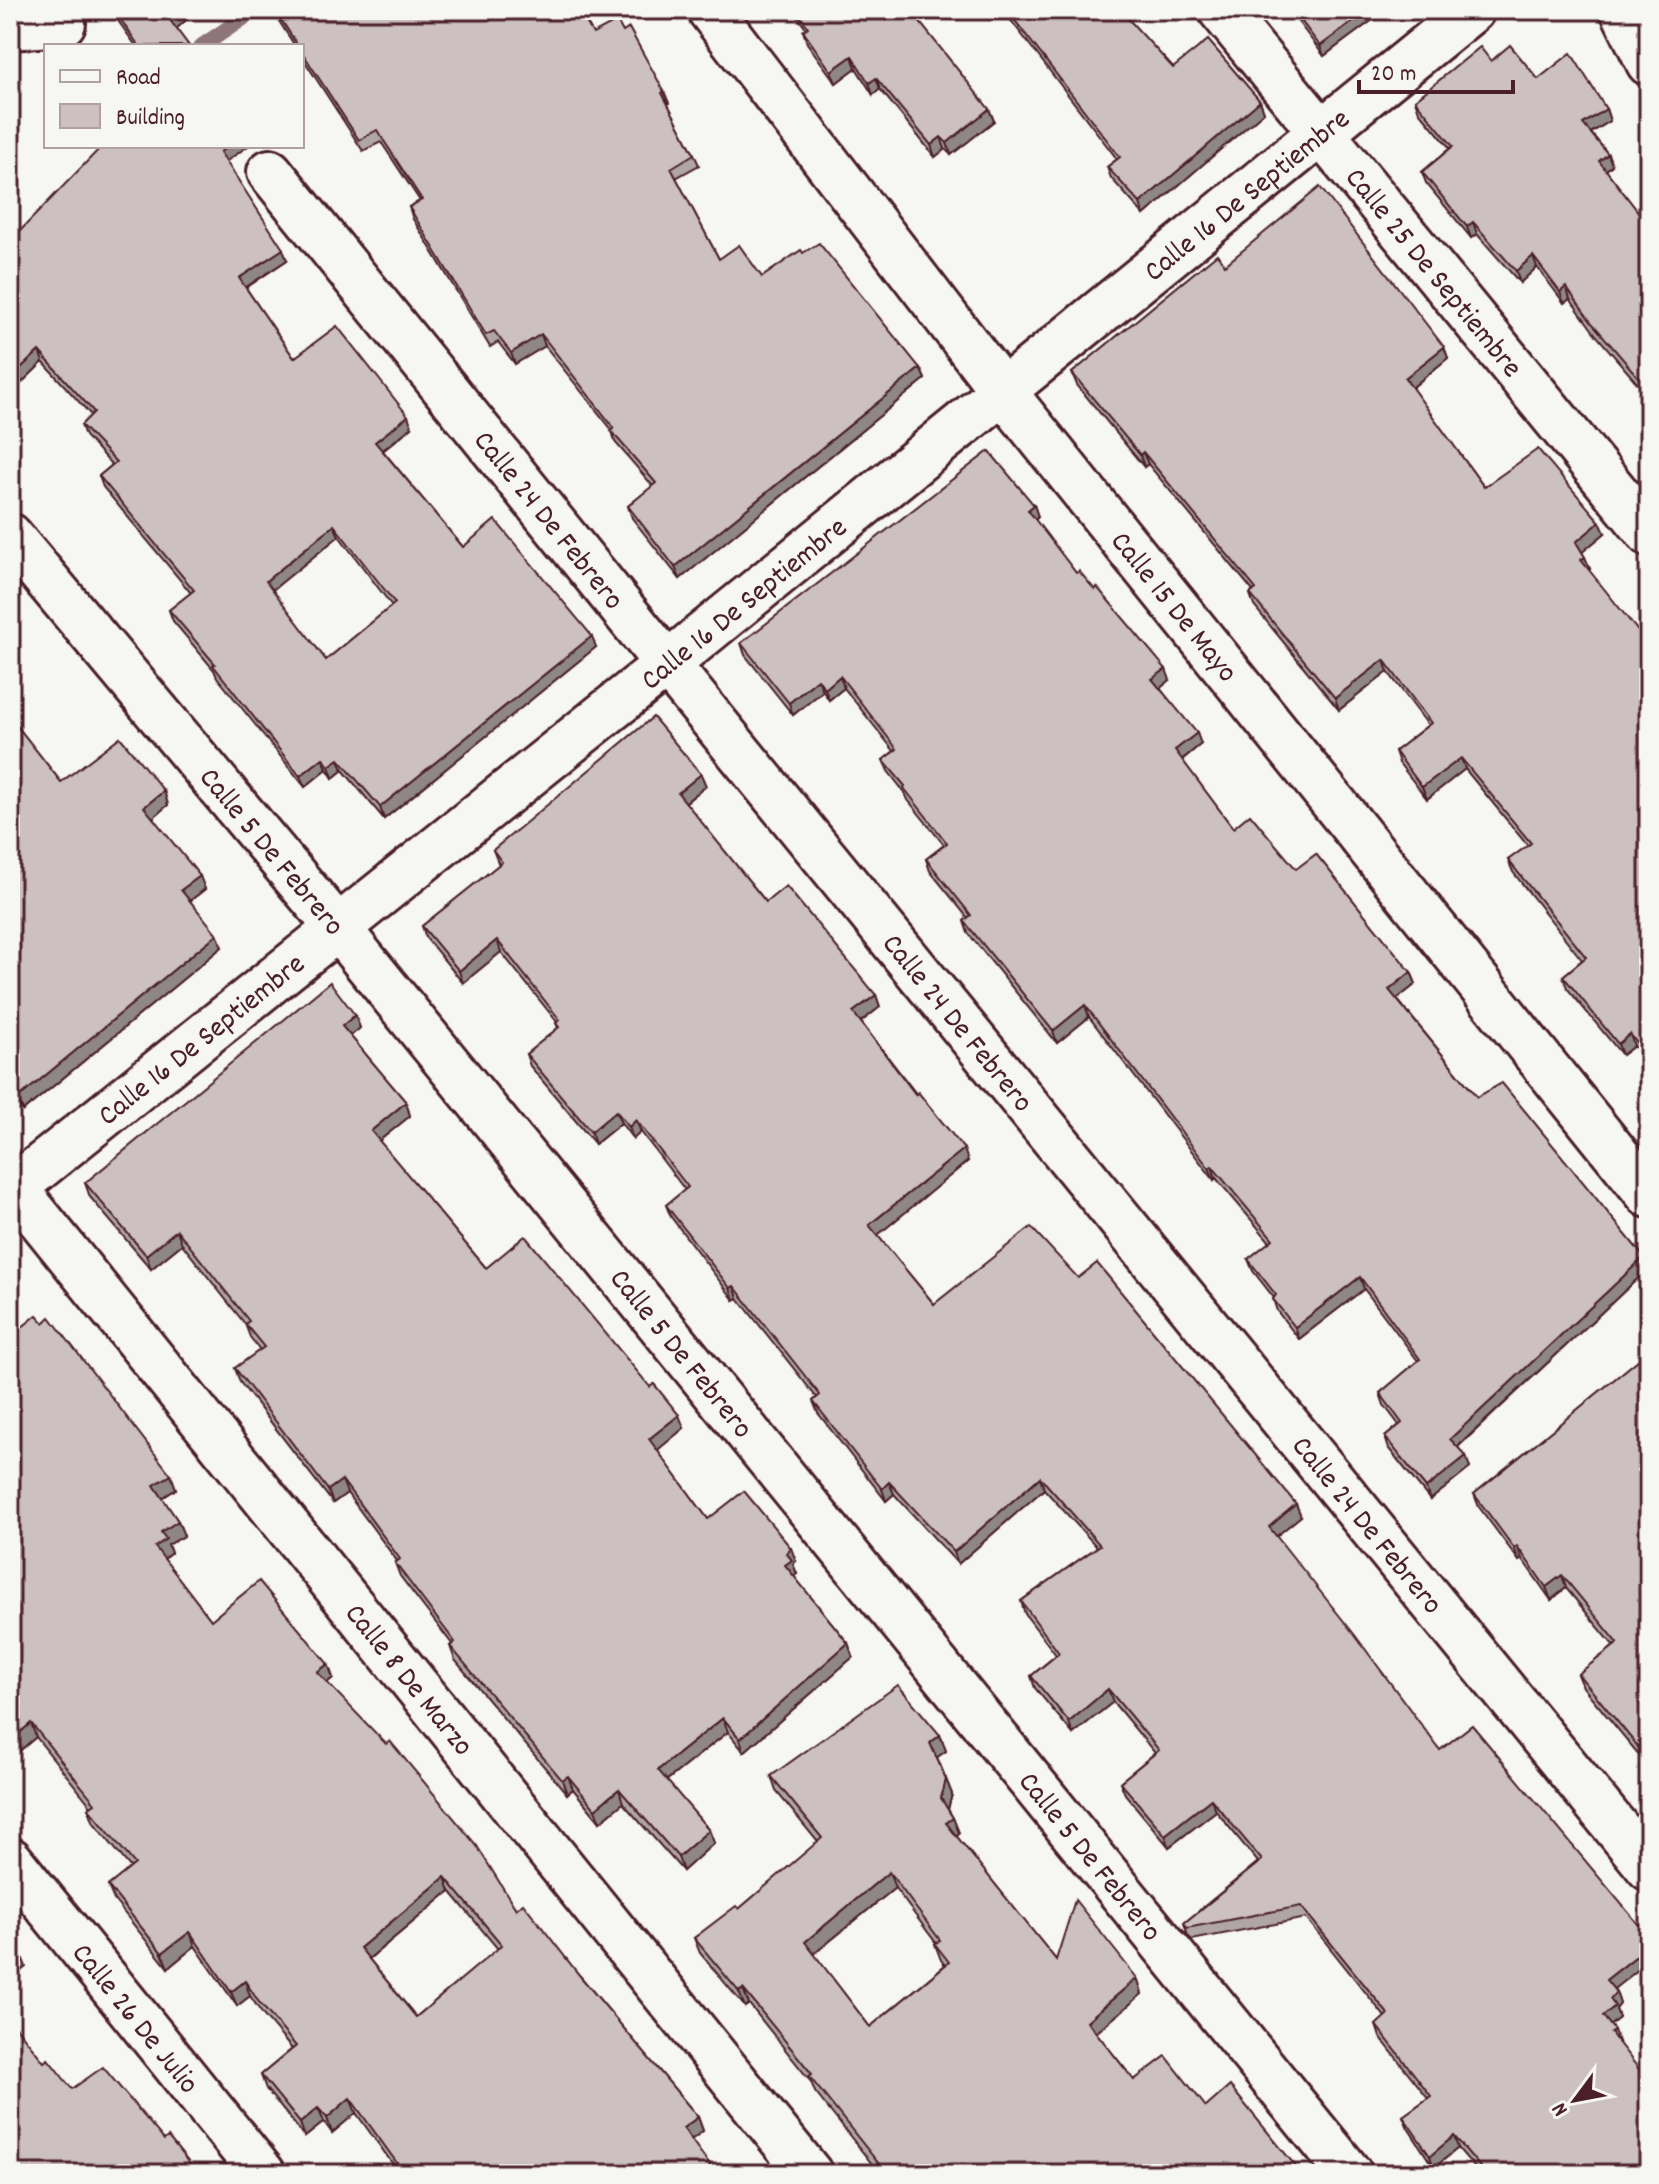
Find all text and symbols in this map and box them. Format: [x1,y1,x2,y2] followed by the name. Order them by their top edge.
[44,44,304,148] legend
[1359,44,1513,94] scale bar
[1371,58,1417,92] text: 20 m
[116,62,161,96] text: Road
[1136,100,1361,294] street label: Calle 16 De Septiembre
[116,102,185,136] text: Building
[1332,160,1531,389] street label: Calle 25 De Septiembre
[461,423,632,621] street label: Calle 24 De Febrero
[633,509,858,703] street label: Calle 16 De Septiembre
[1098,524,1246,693] street label: Calle 15 De Mayo
[186,760,353,947] street label: Calle 5 De Febrero
[869,926,1041,1123] street label: Calle 24 De Febrero
[90,945,316,1138] street label: Calle 16 De Septiembre
[597,1261,761,1450] street label: Calle 5 De Febrero
[1279,1428,1451,1626] street label: Calle 24 De Febrero
[332,1596,482,1767] street label: Calle 8 De Marzo
[1006,1764,1170,1953] street label: Calle 5 De Febrero
[59,1935,208,2105] street label: Calle 26 De Julio
[1535,2060,1615,2140] north arrow
[1545,2096,1577,2122] text: N

